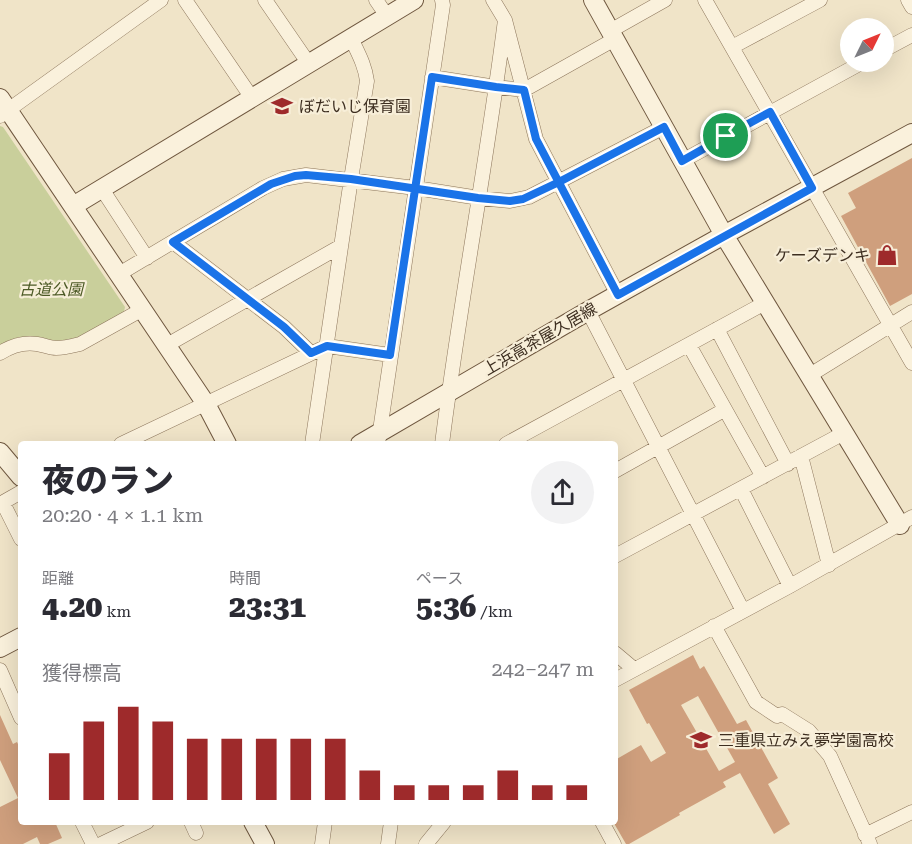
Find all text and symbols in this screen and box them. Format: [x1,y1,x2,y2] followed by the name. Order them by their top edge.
[840,18,894,72] north arrow
[840,18,894,72] map controls
[270,94,294,118] school or university icon: ぼだいじ保育園
[299,97,411,116] place label: ぼだいじ保育園
[700,110,751,161] pin
[709,119,742,152] icon: arrive
[875,243,899,267] shop icon: ケーズデンキ
[775,246,870,265] place label: ケーズデンキ
[19,280,85,299] park label: 古道公園
[480,299,600,379] street label: 上浜高茶屋久居線
[42,461,174,500] text: 夜のラン
[531,461,594,524] button: share
[42,503,203,527] text: 20:20 · 4 × 1.1 km
[42,569,74,588] text: 距離
[229,569,261,588] text: 時間
[416,569,463,588] text: ペース
[42,589,102,624] text: 4.20
[229,589,306,624] text: 23:31
[416,589,476,624] text: 5:36
[102,602,131,621] text: km
[476,602,513,621] text: /km
[491,657,594,681] text: 242–247 m
[42,661,122,685] text: 獲得標高
[689,728,713,752] school or university icon: 三重県立みえ夢学園高校
[718,731,894,750] place label: 三重県立みえ夢学園高校

